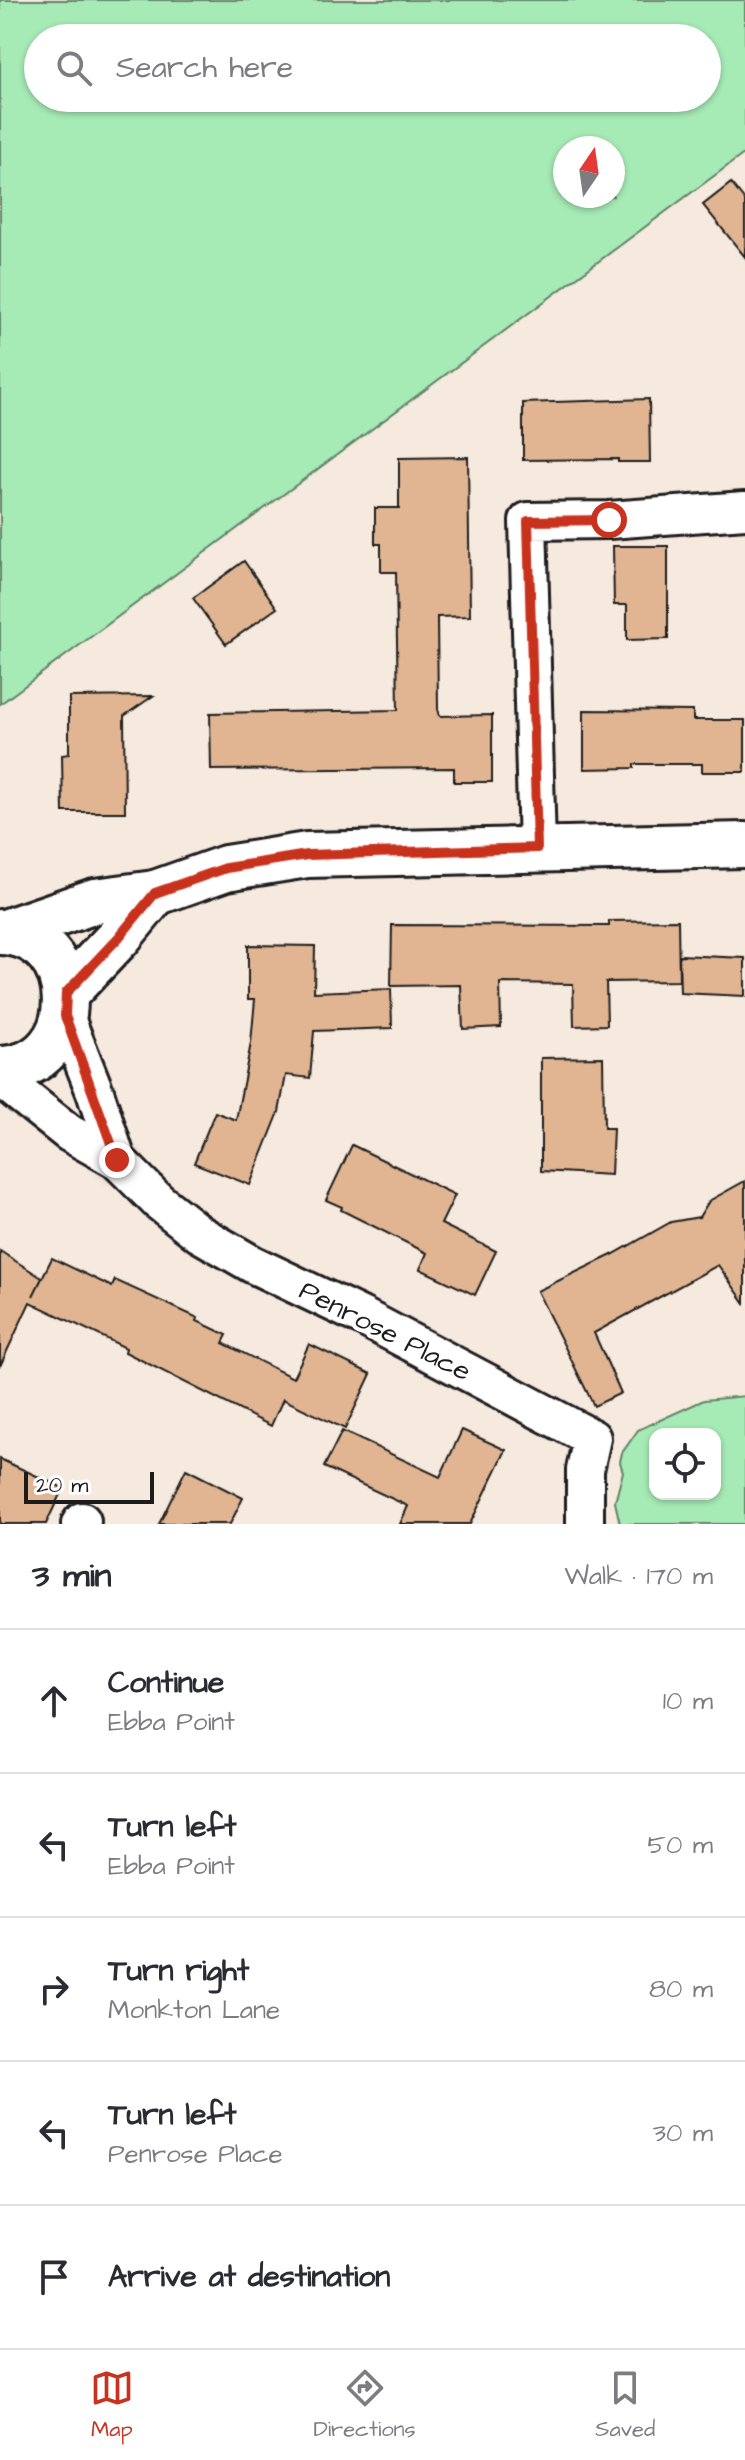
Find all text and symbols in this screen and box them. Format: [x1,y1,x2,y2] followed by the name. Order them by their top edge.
[24,24,721,112] search box
[52,46,96,90] icon: search
[116,47,293,89] text: Search here
[553,136,625,208] north arrow
[591,502,627,538] route start
[99,1142,135,1178] route end
[292,1271,478,1391] street label: Penrose Place
[649,1428,721,1500] map controls
[649,1428,721,1500] button: locate
[24,1468,154,1504] scale bar
[36,1470,88,1501] text: 20 m
[32,1552,112,1600] text: 3 min
[564,1558,713,1594] text: Walk · 170 m
[108,1662,224,1704] text: Continue
[32,1679,76,1723] icon: ahead
[663,1683,713,1719] text: 10 m
[108,1704,235,1740] text: Ebba Point
[108,1806,236,1848] text: Turn left
[32,1823,76,1867] icon: left
[648,1827,713,1863] text: 50 m
[108,1848,235,1884] text: Ebba Point
[108,1950,249,1992] text: Turn right
[32,1967,76,2011] icon: right
[649,1971,713,2007] text: 80 m
[108,1992,280,2028] text: Monkton Lane
[108,2094,236,2136] text: Turn left
[32,2111,76,2155] icon: left
[653,2115,713,2151] text: 30 m
[108,2136,283,2172] text: Penrose Place
[32,2255,76,2299] icon: arrive
[108,2256,390,2298] text: Arrive at destination
[90,2366,134,2445] tab: Map
[313,2366,416,2445] tab: Directions
[595,2366,655,2445] tab: Saved

